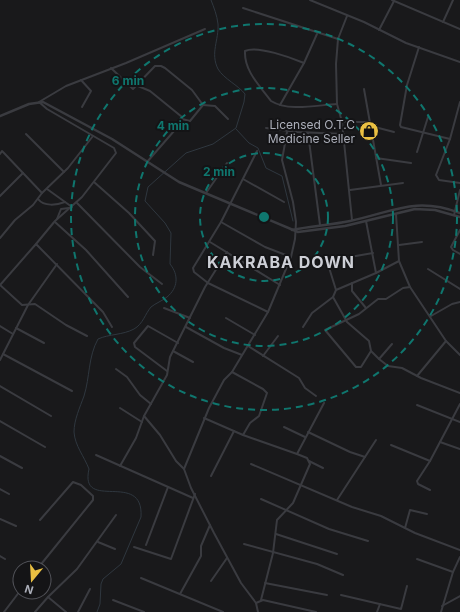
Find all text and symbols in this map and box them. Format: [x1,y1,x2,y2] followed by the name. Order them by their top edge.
[112,73,144,88] text: 6 min
[268,117,355,146] place label: Licensed O.T.C Medicine Seller
[157,118,189,133] text: 4 min
[358,120,380,142] shop icon: Licensed O.T.C Medicine Seller
[203,164,235,179] text: 2 min
[257,210,271,224] centre of rings
[207,252,355,272] district label: KAKRABA DOWN
[12,560,52,600] north arrow
[23,582,35,597] text: N

